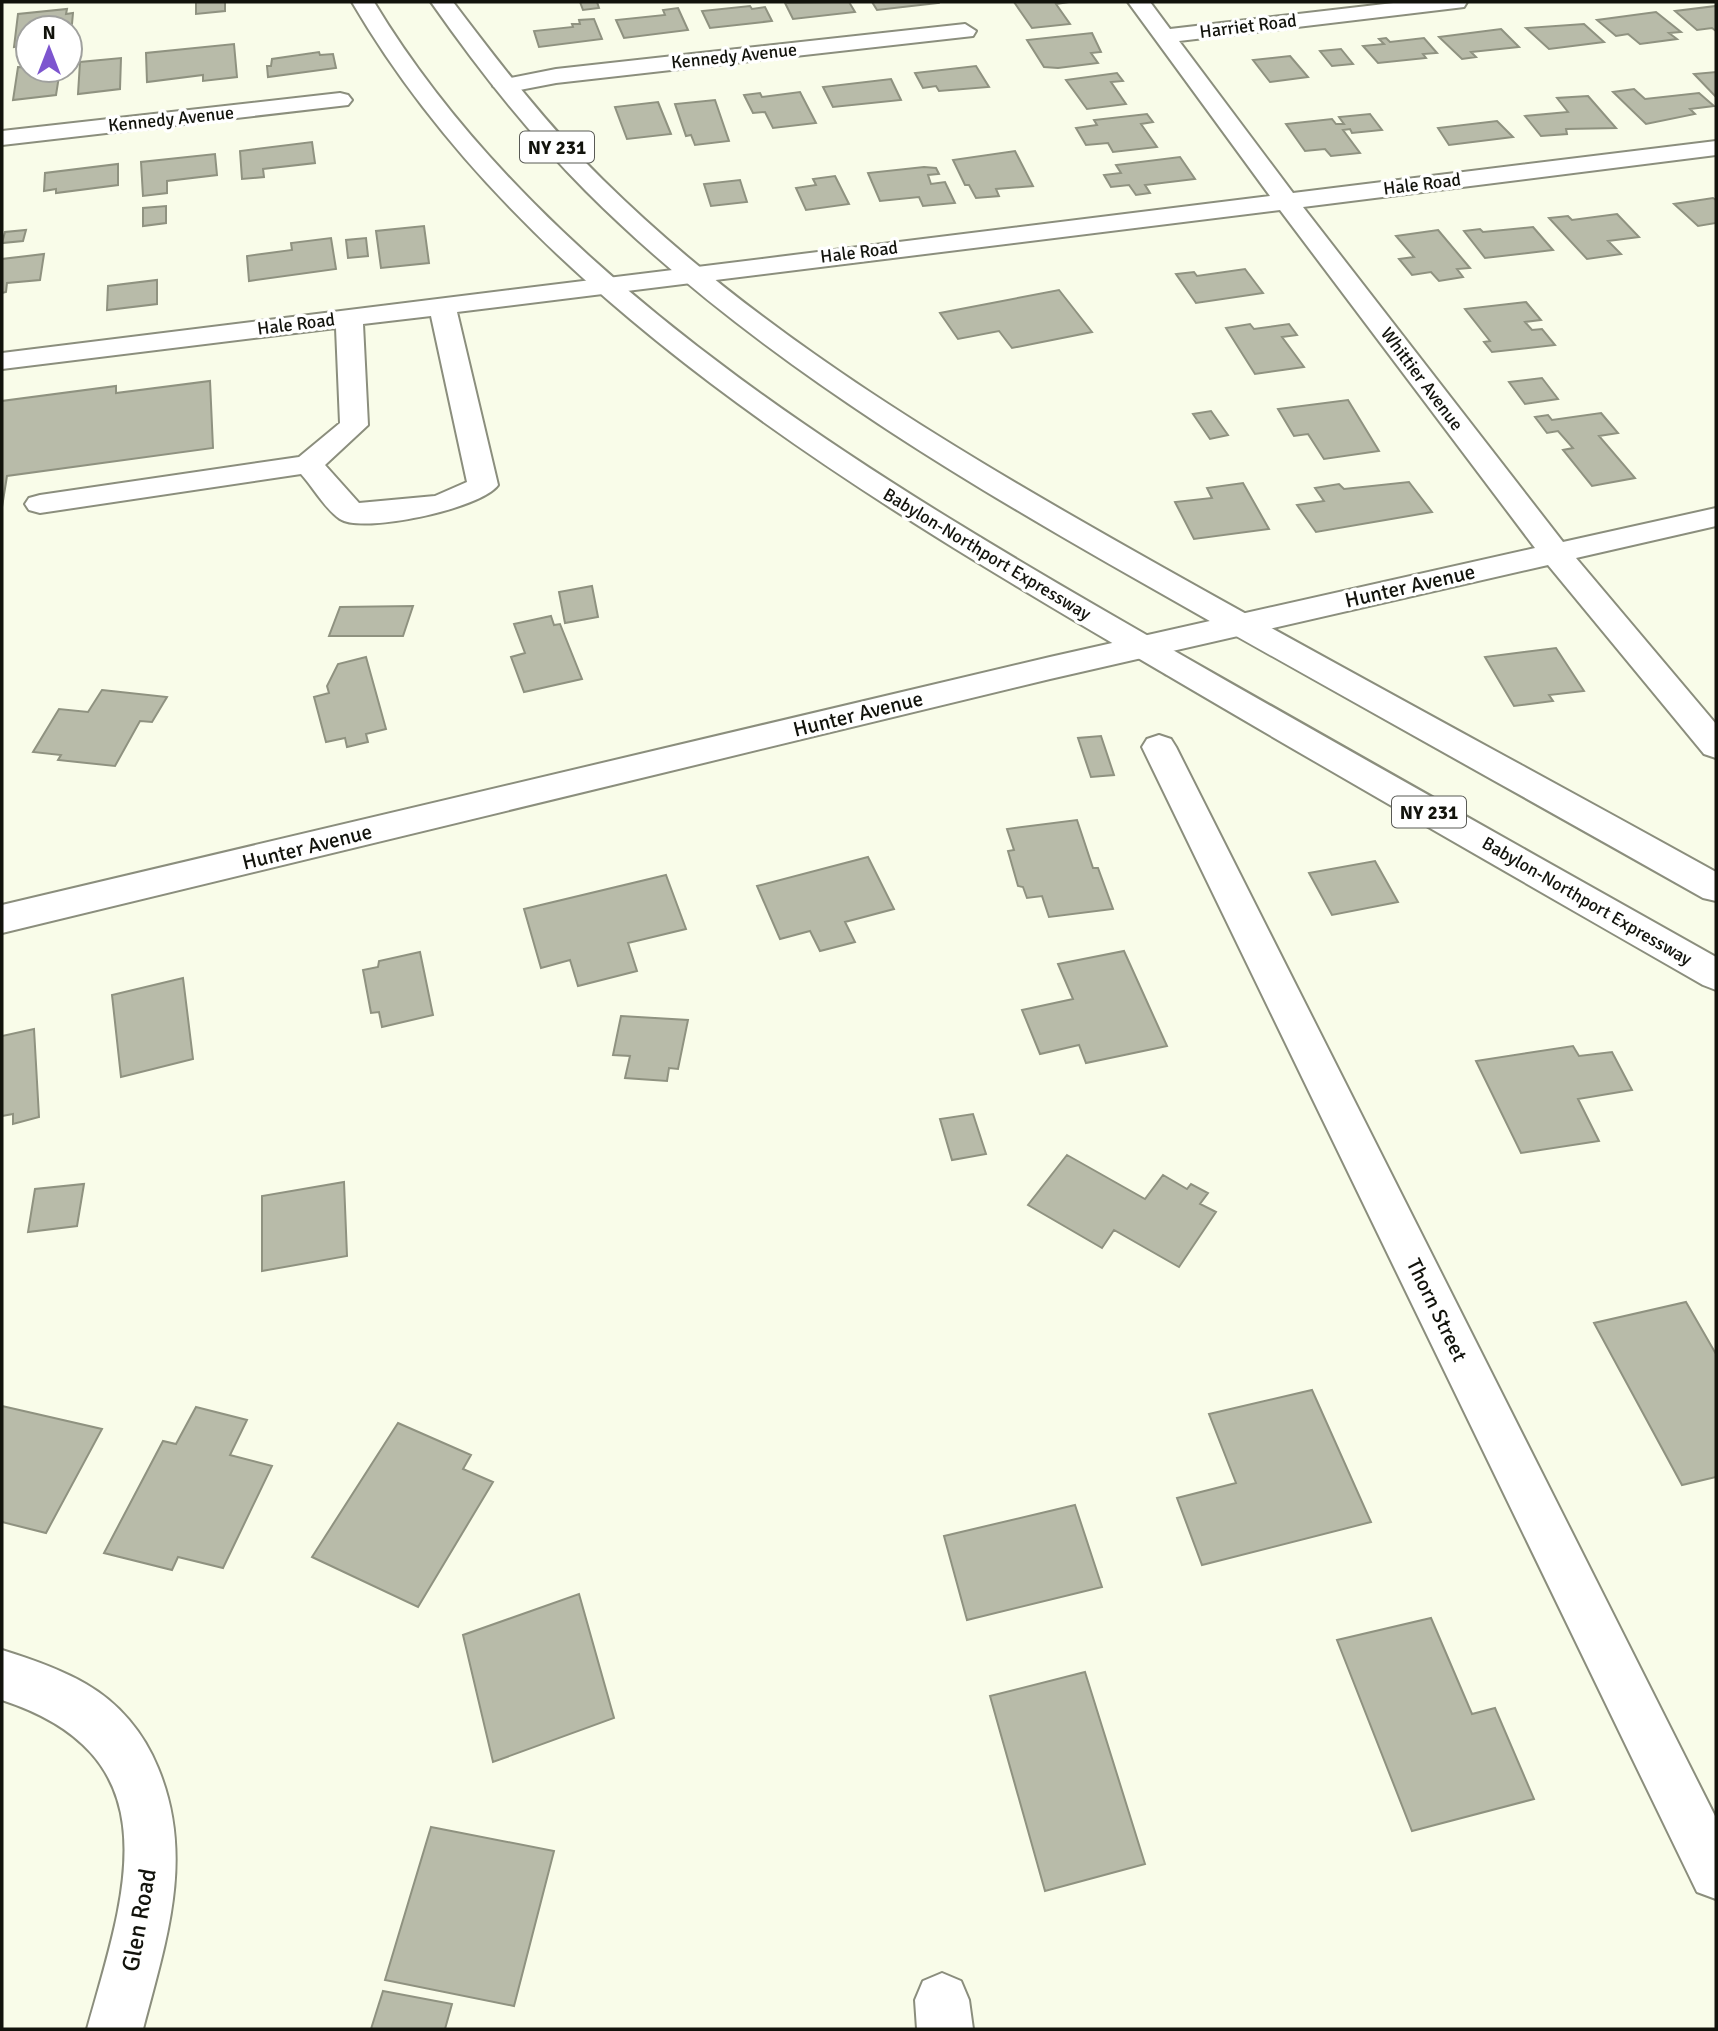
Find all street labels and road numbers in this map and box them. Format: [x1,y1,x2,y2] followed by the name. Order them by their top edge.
[1198,9,1298,43] street label: Harriet Road
[670,38,798,74] street label: Kennedy Avenue
[107,101,235,137] street label: Kennedy Avenue
[520,132,594,162] road number: NY 231
[1382,168,1462,200] street label: Hale Road
[819,236,899,268] street label: Hale Road
[256,308,336,340] street label: Hale Road
[1376,323,1468,435] street label: Whittier Avenue
[879,483,1095,625] street label: Babylon-Northport Expressway
[1342,558,1478,614] street label: Hunter Avenue
[790,685,926,743] street label: Hunter Avenue
[1392,796,1466,828] road number: NY 231
[239,818,375,876] street label: Hunter Avenue
[1478,832,1696,970] street label: Babylon-Northport Expressway
[1401,1254,1473,1366] street label: Thorn Street
[115,1866,163,1974] street label: Glen Road

